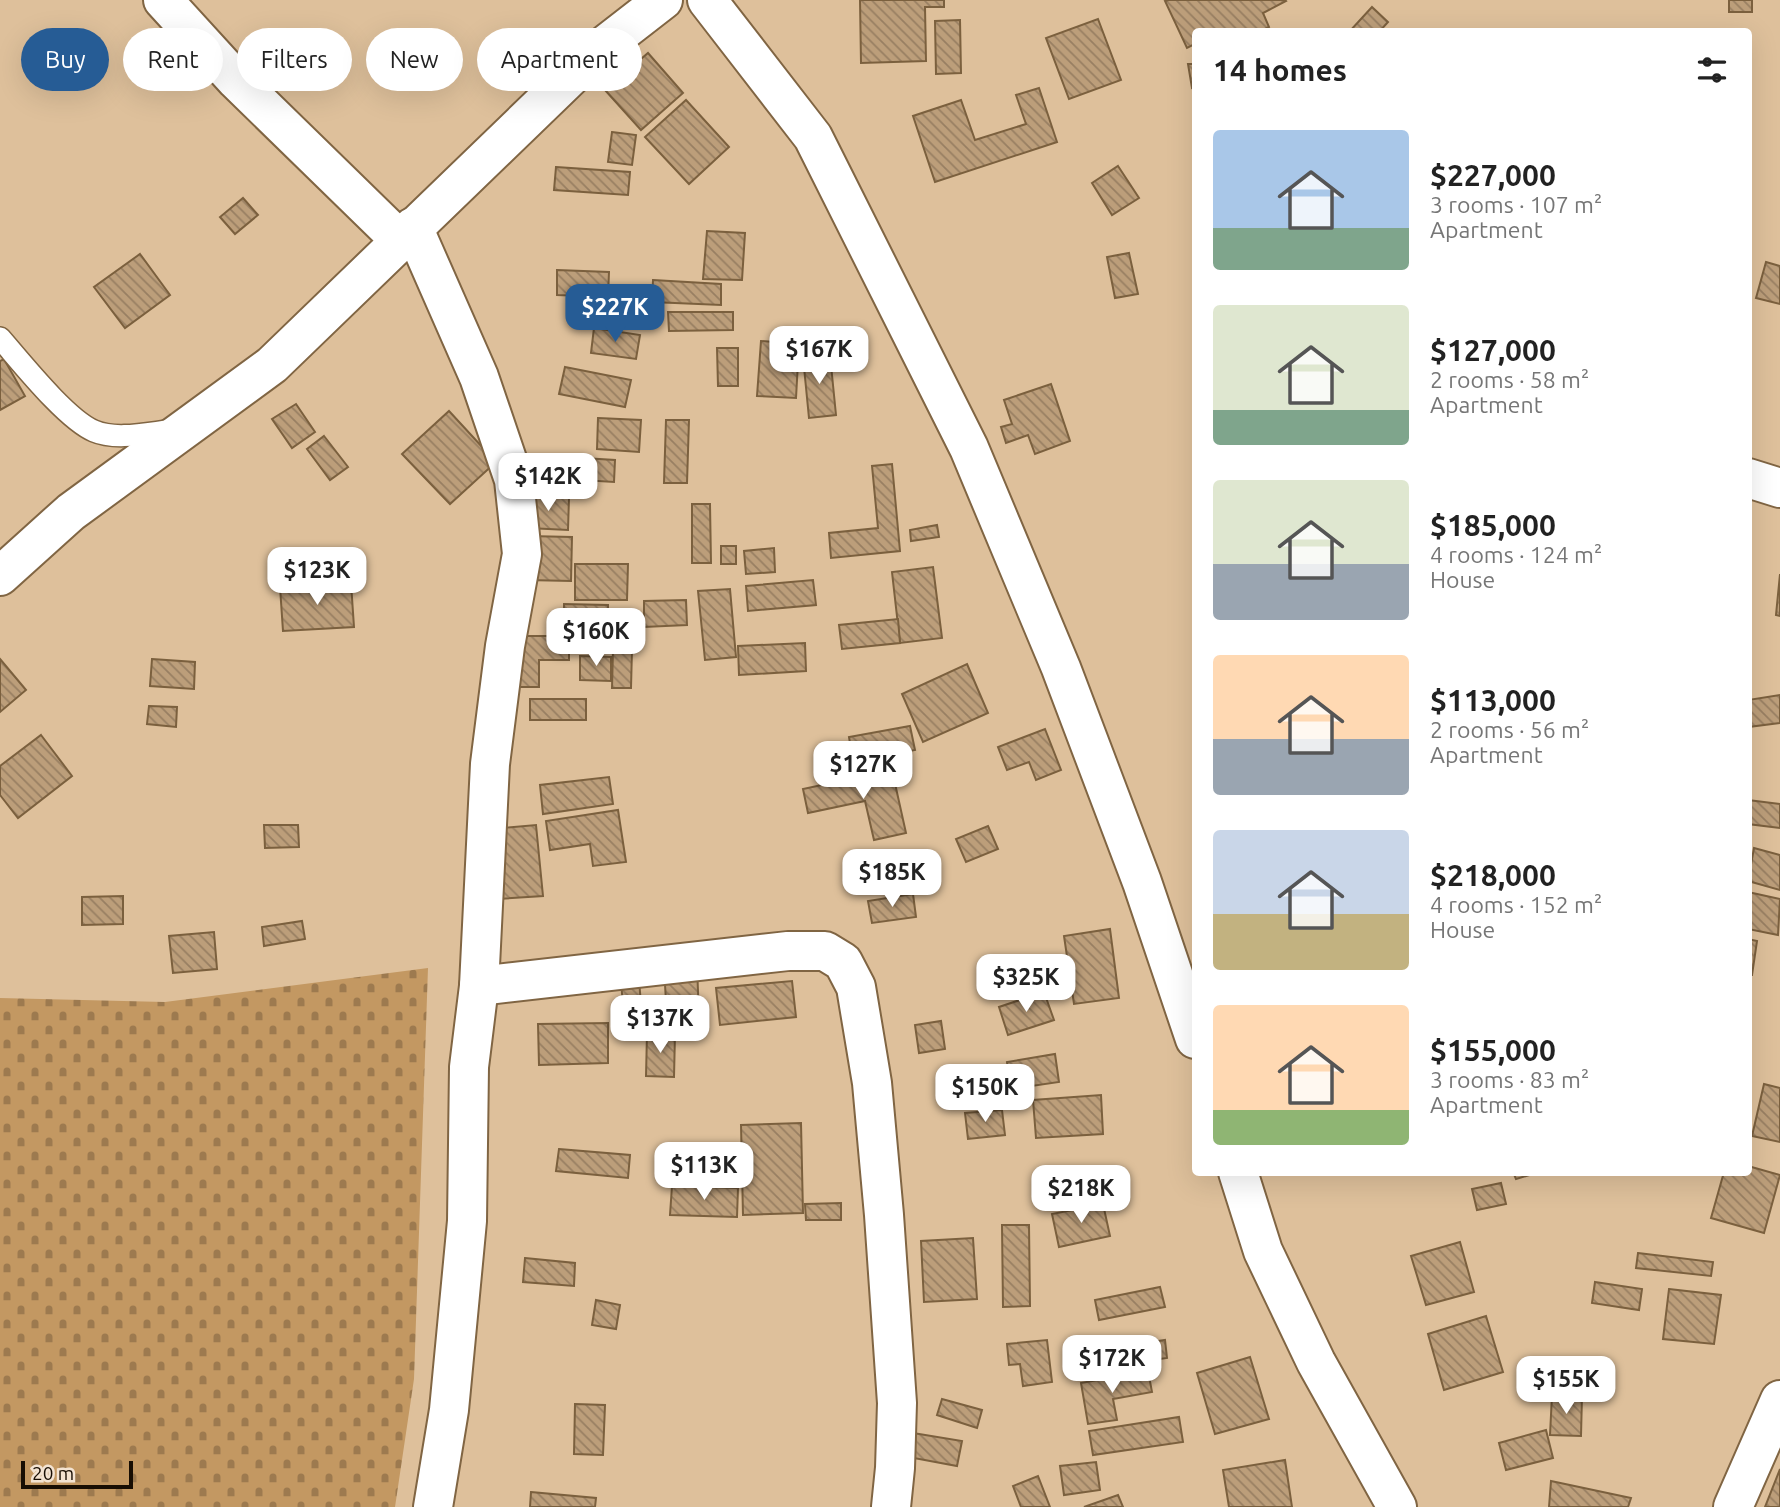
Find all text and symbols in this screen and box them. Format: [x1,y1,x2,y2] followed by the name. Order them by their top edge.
[21,28,109,91] chip: Buy
[123,28,223,91] chip: Rent
[237,28,352,91] chip: Filters
[366,28,463,91] chip: New
[477,28,642,91] chip: Apartment
[1693,51,1731,89] icon: filters
[1213,53,1347,87] text: 14 homes
[1269,158,1353,242] icon: home
[1430,158,1556,192] text: $227,000
[1430,192,1602,217] text: 3 rooms · 107 m²
[1430,217,1543,242] text: Apartment
[566,284,664,344] pin: $227K
[581,294,649,319] text: $227K
[770,326,868,386] pin: $167K
[1269,333,1353,417] icon: home
[1430,333,1556,367] text: $127,000
[785,336,853,361] text: $167K
[1430,367,1589,392] text: 2 rooms · 58 m²
[1430,392,1543,417] text: Apartment
[499,454,597,513] pin: $142K
[514,463,582,488] text: $142K
[1269,508,1353,592] icon: home
[1430,508,1556,542] text: $185,000
[1430,542,1602,567] text: 4 rooms · 124 m²
[268,548,366,607] pin: $123K
[283,557,351,582] text: $123K
[1430,567,1495,592] text: House
[547,608,645,668] pin: $160K
[562,618,630,643] text: $160K
[1269,683,1353,767] icon: home
[1430,683,1556,717] text: $113,000
[1430,717,1589,742] text: 2 rooms · 56 m²
[814,742,912,801] pin: $127K
[1430,742,1543,767] text: Apartment
[829,751,897,776] text: $127K
[843,850,941,909] pin: $185K
[1269,858,1353,942] icon: home
[1430,858,1556,892] text: $218,000
[858,859,926,884] text: $185K
[1430,892,1602,917] text: 4 rooms · 152 m²
[1430,917,1495,942] text: House
[977,954,1075,1014] pin: $325K
[992,964,1060,989] text: $325K
[611,996,709,1055] pin: $137K
[626,1005,694,1030] text: $137K
[1269,1033,1353,1117] icon: home
[1430,1033,1556,1067] text: $155,000
[936,1064,1034,1124] pin: $150K
[1430,1067,1589,1092] text: 3 rooms · 83 m²
[951,1074,1019,1099] text: $150K
[1430,1092,1543,1117] text: Apartment
[655,1142,753,1202] pin: $113K
[670,1152,738,1177] text: $113K
[1032,1166,1130,1225] pin: $218K
[1047,1175,1115,1200] text: $218K
[1063,1336,1161,1395] pin: $172K
[1078,1345,1146,1370] text: $172K
[1517,1356,1615,1416] pin: $155K
[1532,1366,1600,1391] text: $155K
[21,1458,133,1490] scale bar
[32,1462,74,1484] text: 20 m

